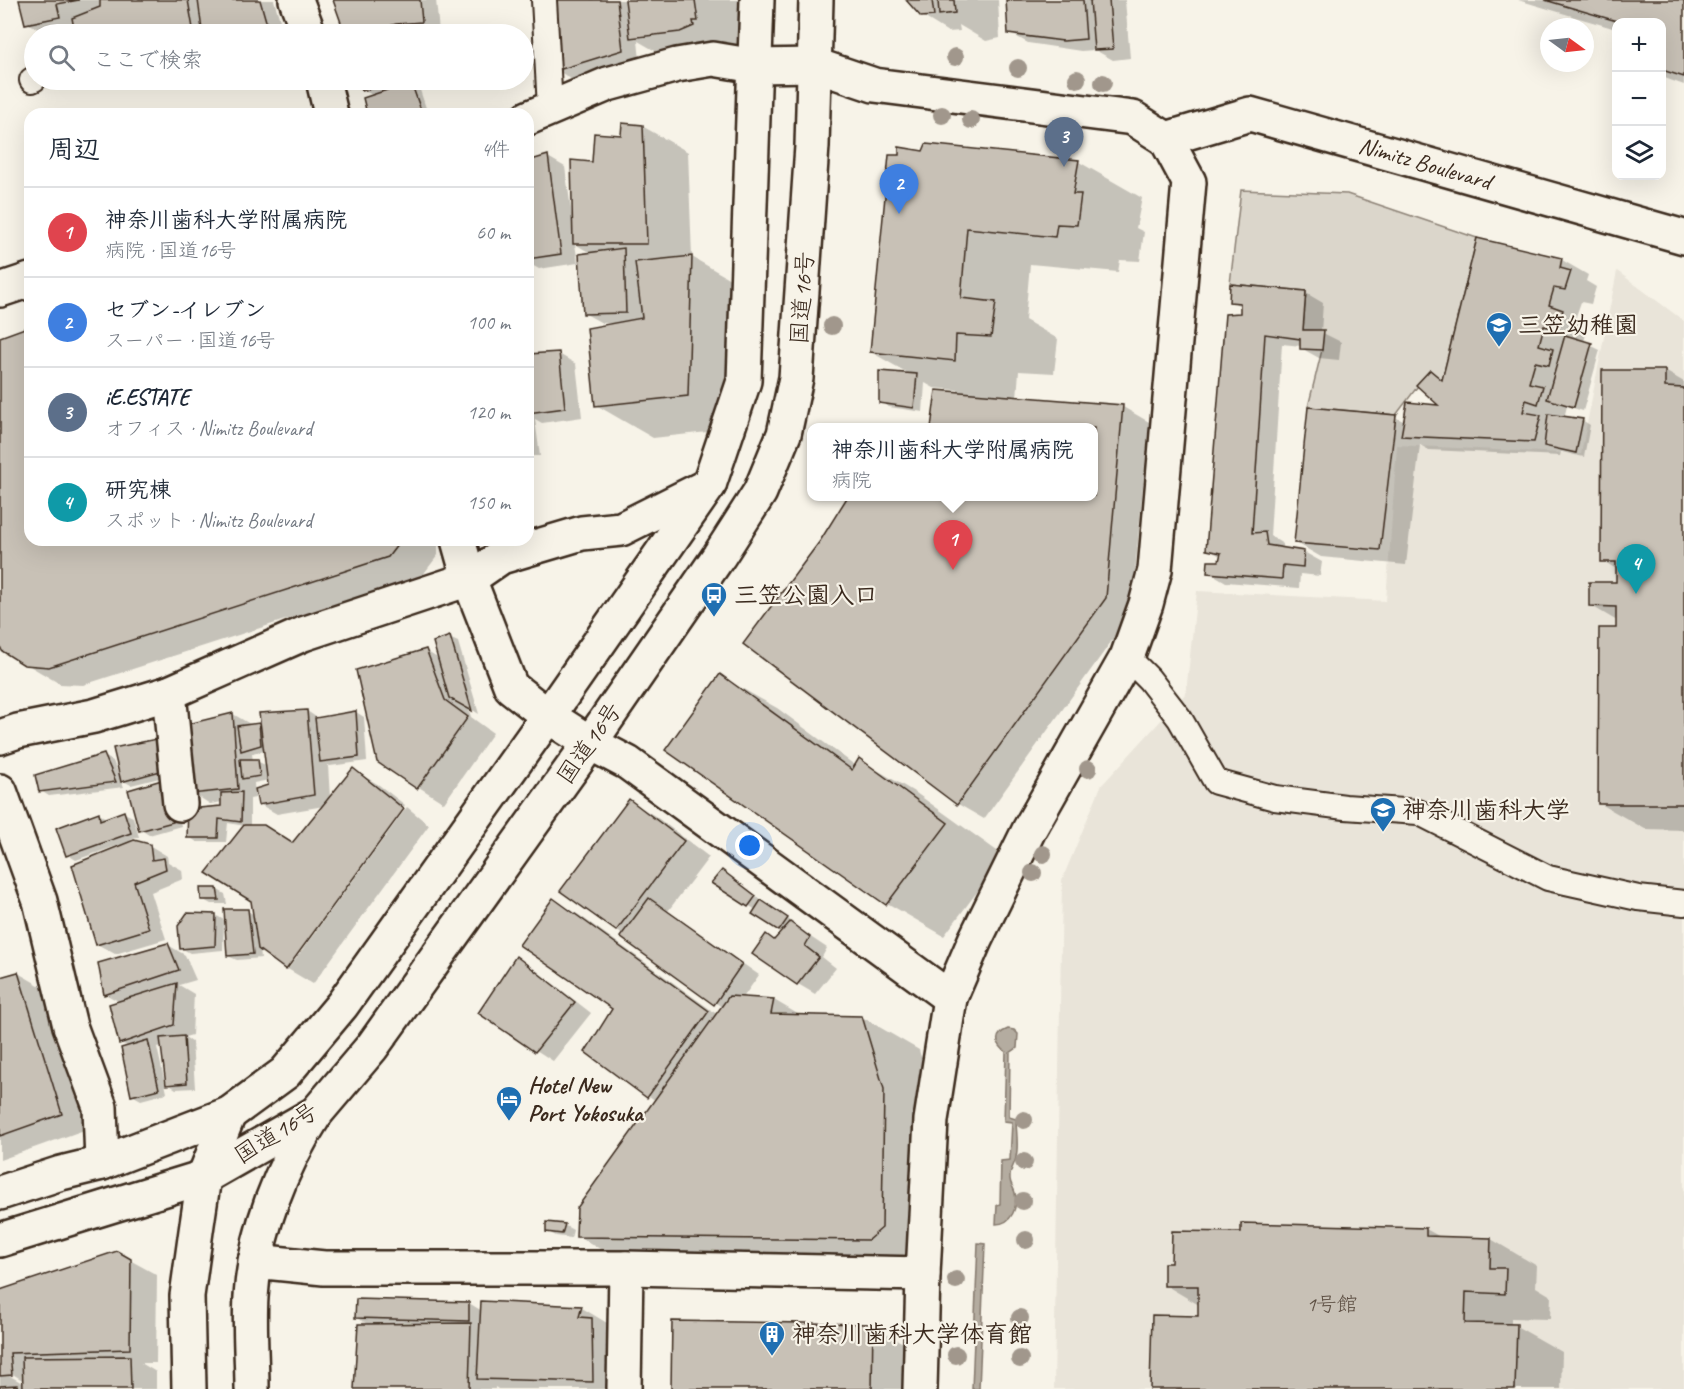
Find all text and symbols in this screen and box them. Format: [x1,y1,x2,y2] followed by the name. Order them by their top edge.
[1540,18,1594,72] north arrow
[1612,18,1666,180] map controls
[1612,18,1666,72] button: +
[24,24,534,90] search box
[45,41,78,74] icon: search
[93,46,203,74] text: ここで検索
[1612,72,1666,126] button: −
[1044,118,1084,167] pin: 3
[1612,126,1666,180] button: layers
[1355,130,1498,197] street label: Nimitz Boulevard
[48,133,100,166] text: 周辺
[481,137,510,162] text: 4件
[880,164,918,214] pin: 2
[105,206,347,234] text: 神奈川歯科大学附属病院
[63,220,72,245] text: 1
[476,220,510,245] text: 60 m
[105,238,236,263] text: 病院 · 国道16号
[784,250,820,346] street label: 国道16号
[105,296,266,324] text: セブン-イレブン
[63,310,72,335] text: 2
[467,310,510,335] text: 100 m
[1484,310,1514,348] school or university icon: 三笠幼稚園
[1518,310,1638,340] place label: 三笠幼稚園
[105,328,276,353] text: スーパー · 国道16号
[105,384,189,412] text: iE.ESTATE
[63,400,72,425] text: 3
[467,400,510,425] text: 120 m
[105,416,312,441] text: オフィス · Nimitz Boulevard
[807,423,1098,501] popup
[831,436,1074,464] text: 神奈川歯科大学附属病院
[831,468,871,493] text: 病院
[105,476,171,504] text: 研究棟
[63,490,72,515] text: 4
[467,490,510,515] text: 150 m
[105,508,312,533] text: スポット · Nimitz Boulevard
[934,520,972,570] pin: 1
[1616,544,1656,594] pin: 4
[699,580,729,618] bus stop icon: 三笠公園入口
[734,580,878,610] place label: 三笠公園入口
[550,696,628,790] street label: 国道16号
[1368,795,1398,833] school or university icon: 神奈川歯科大学
[1402,795,1570,825] place label: 神奈川歯科大学
[735,831,764,860] your location
[528,1070,645,1128] place label: Hotel New Port Yokosuka
[494,1084,524,1122] hotel icon: Hotel New Port Yokosuka
[228,1095,324,1171] street label: 国道16号
[1306,1291,1358,1317] house number: 1号館
[757,1319,787,1357] building icon: 神奈川歯科大学体育館
[792,1319,1032,1349] place label: 神奈川歯科大学体育館

